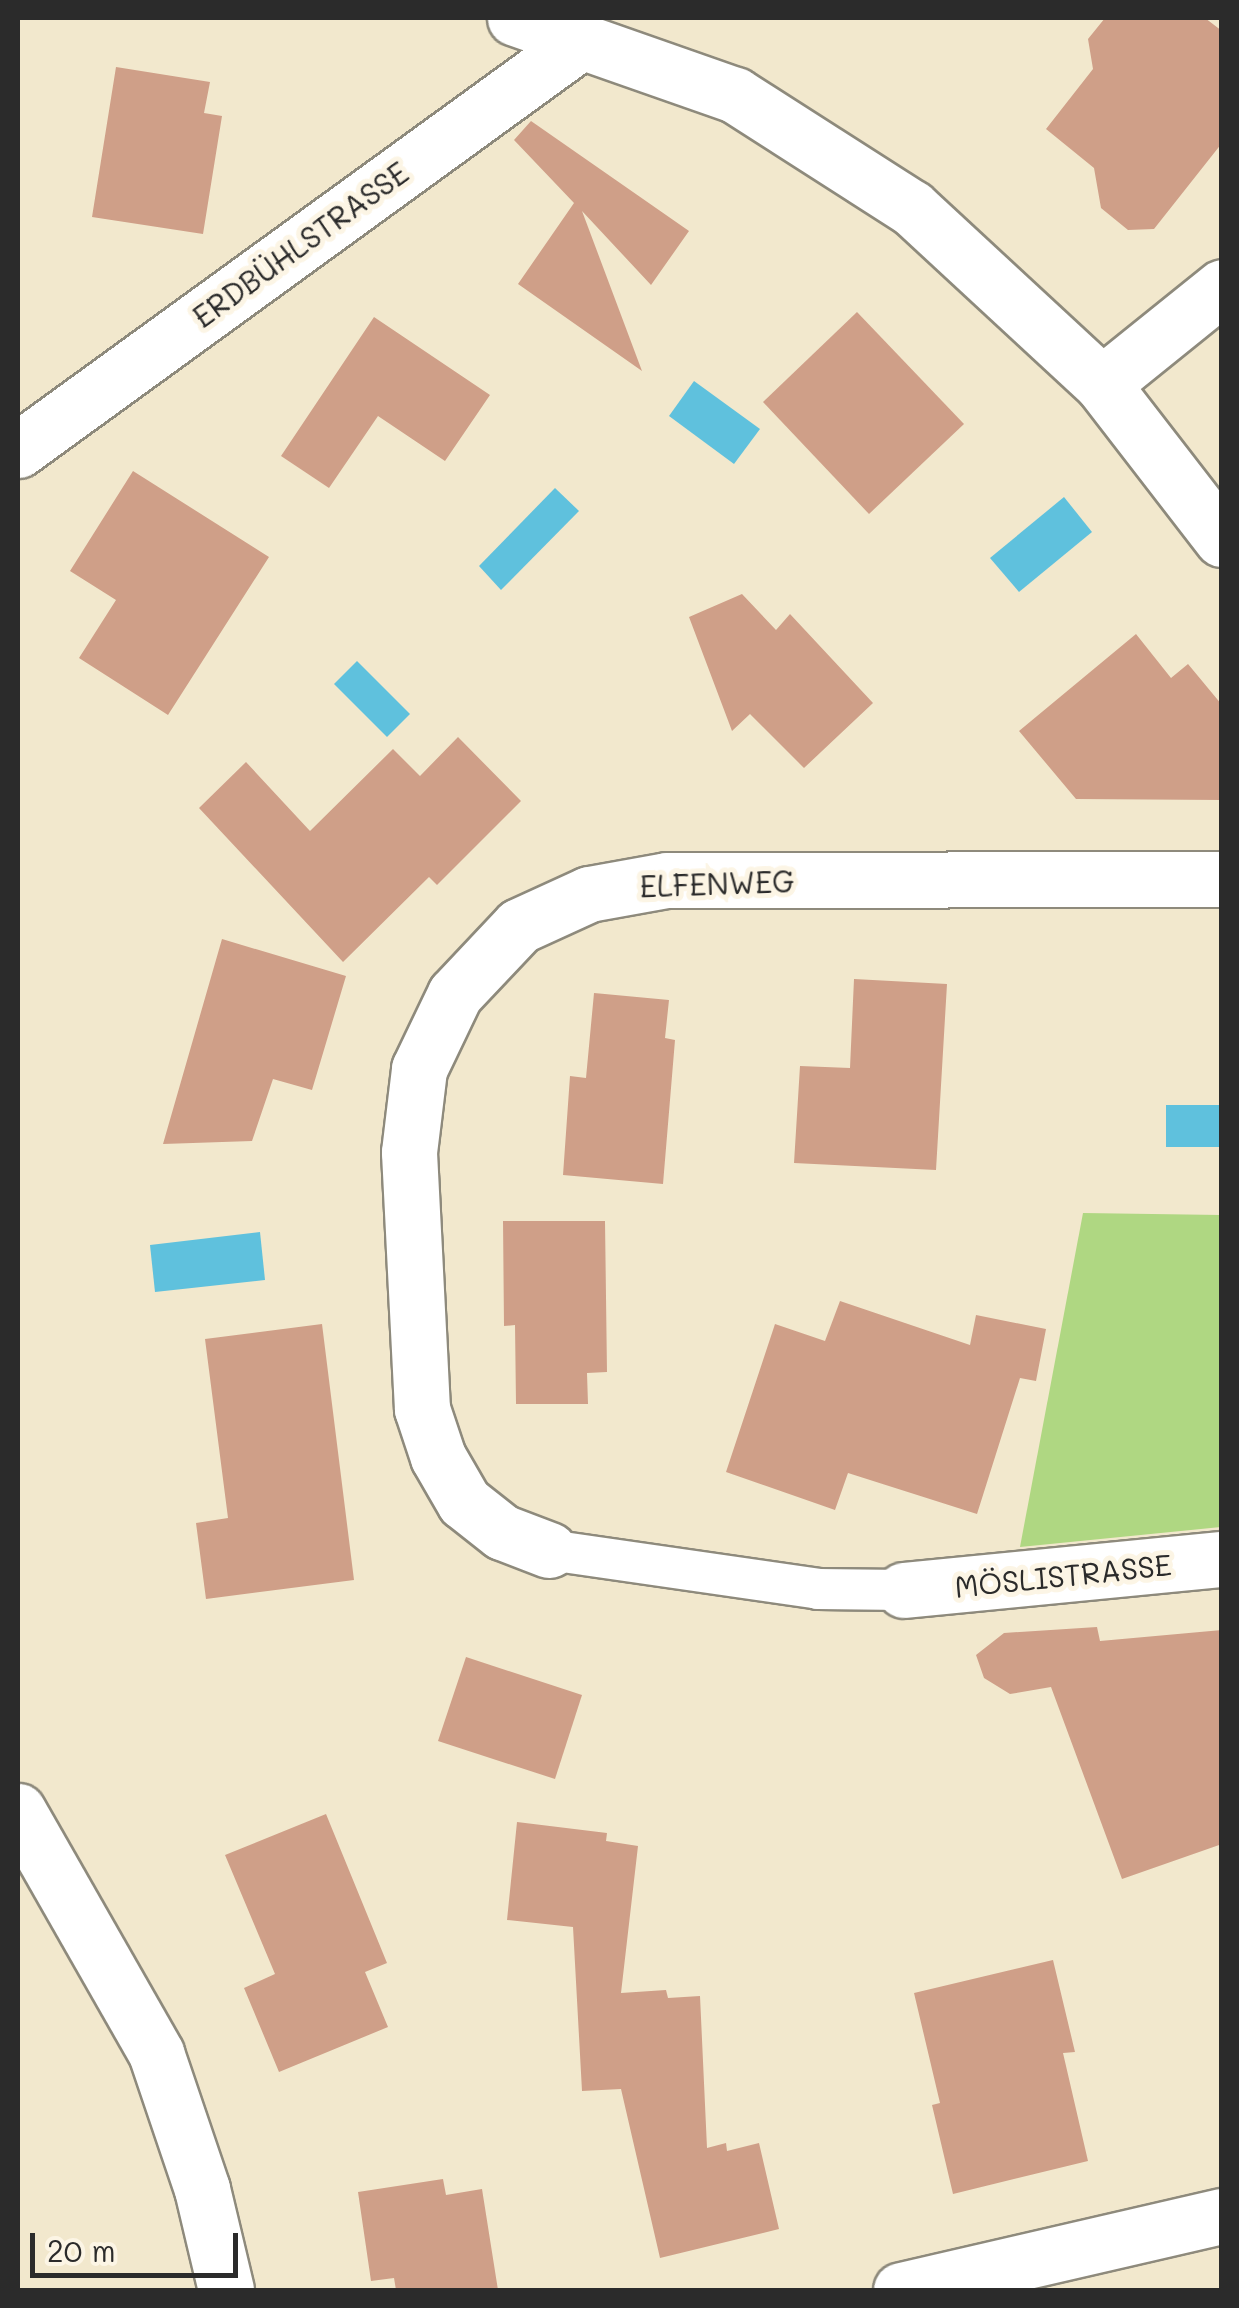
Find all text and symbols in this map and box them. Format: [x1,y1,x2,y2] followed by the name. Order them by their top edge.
[185,154,415,334] street label: ERDBÜHLSTRASSE
[639,862,795,904] street label: ELFENWEG
[953,1546,1173,1604] street label: MÖSLISTRASSE
[35,2213,242,2275] scale bar
[47,2230,116,2270] text: 20 m

